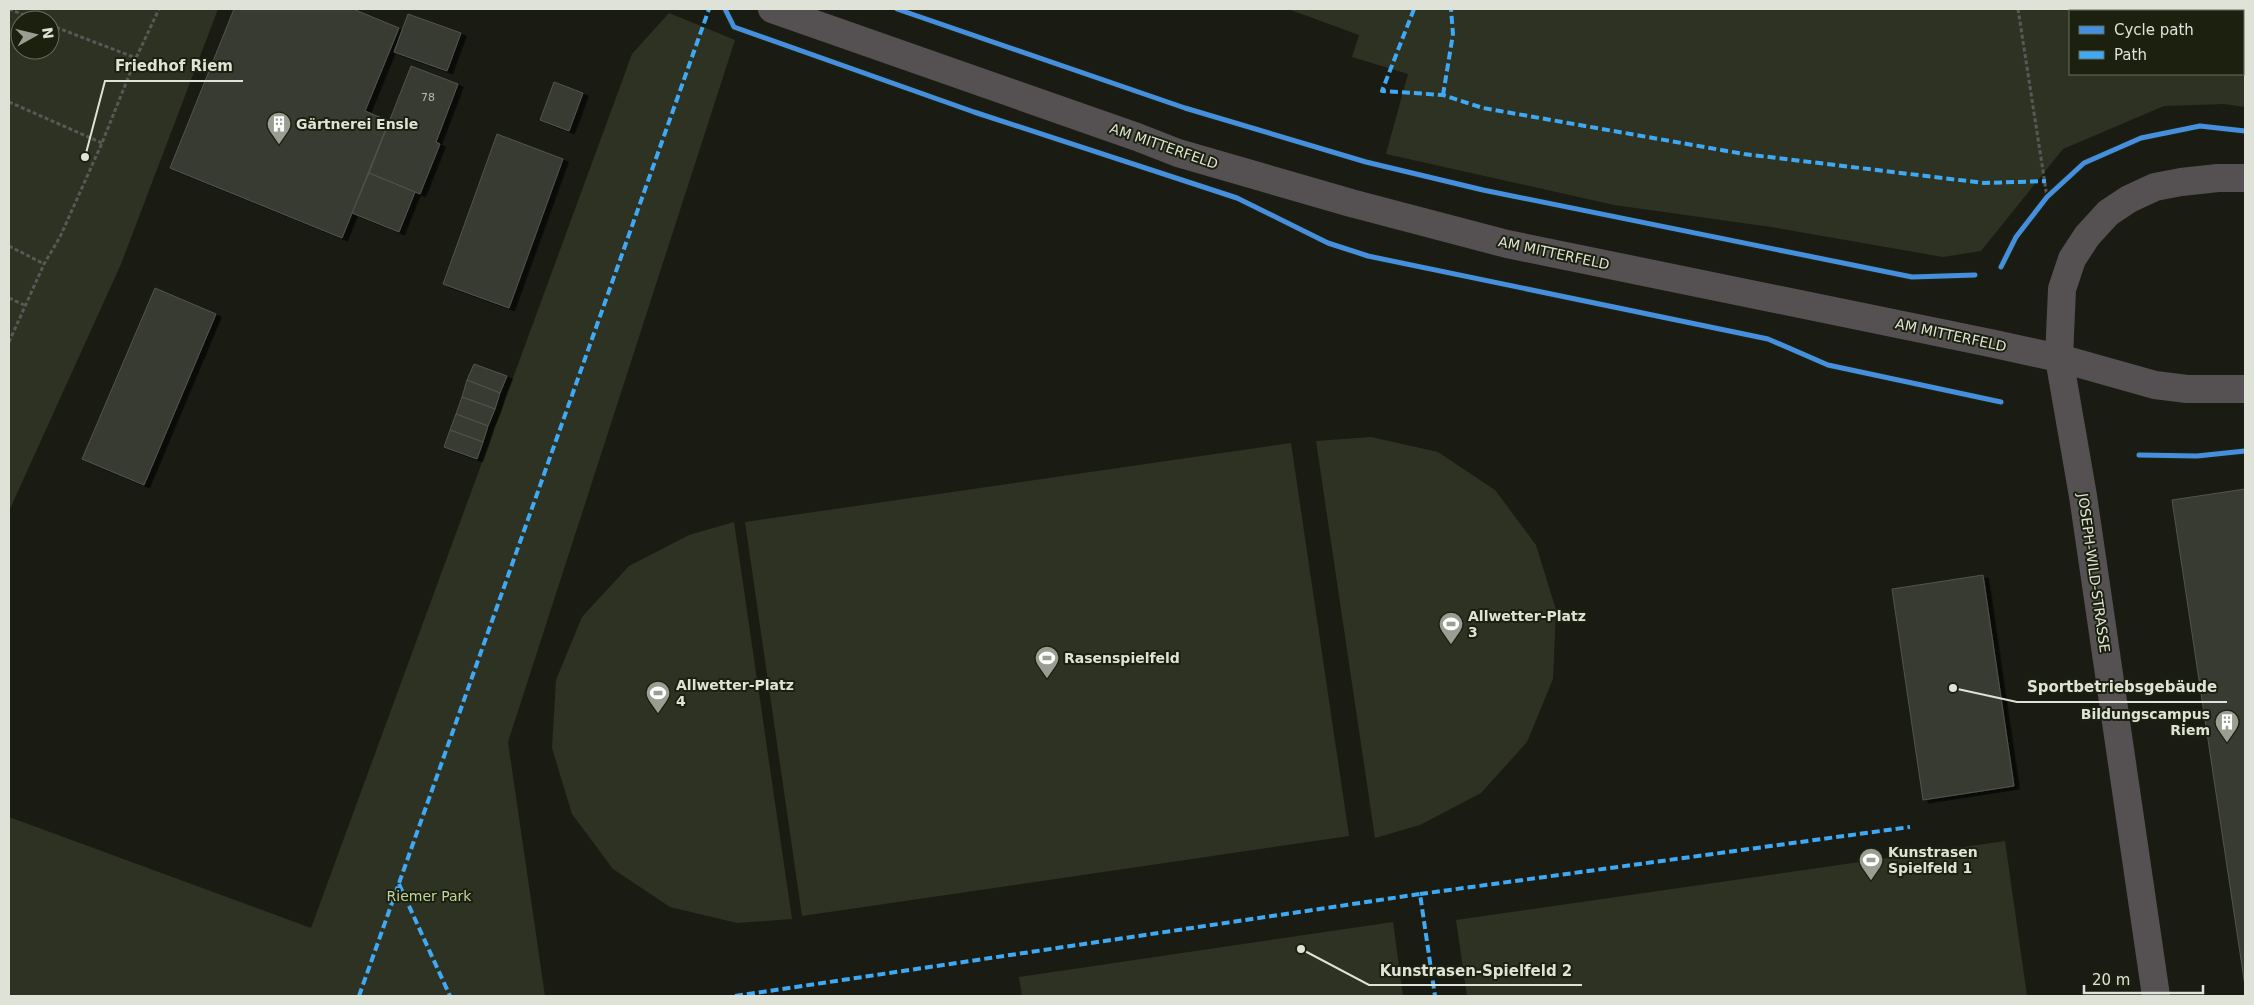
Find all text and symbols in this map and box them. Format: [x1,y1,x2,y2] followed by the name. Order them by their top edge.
[10,10,60,60] north arrow
[2069,10,2244,75] legend
[2114,21,2194,39] text: Cycle path
[39,26,57,40] text: N
[2114,46,2147,64] text: Path
[105,51,243,81] callout: Friedhof Riem
[115,57,233,75] text: Friedhof Riem
[421,91,435,104] house number: 78
[266,111,292,145] building icon: Gärtnerei Ensle
[296,116,418,132] place label: Gärtnerei Ensle
[1108,120,1220,172] street label: AM MITTERFELD
[1497,233,1611,273] street label: AM MITTERFELD
[1894,315,2008,355] street label: AM MITTERFELD
[2075,491,2113,654] street label: JOSEPH-WILD-STRASSE
[1468,608,1586,640] place label: Allwetter-Platz 3
[1438,611,1464,645] sports icon: Allwetter-Platz 3
[1034,645,1060,679] sports icon: Rasenspielfeld
[1064,650,1180,666] place label: Rasenspielfeld
[2017,672,2227,702] callout: Sportbetriebsgebäude
[676,677,794,709] place label: Allwetter-Platz 4
[2027,678,2217,696] text: Sportbetriebsgebäude
[645,680,671,714] sports icon: Allwetter-Platz 4
[2081,706,2210,738] place label: Bildungscampus Riem
[2214,709,2240,743] building icon: Bildungscampus Riem
[1888,844,1978,876] place label: Kunstrasen Spielfeld 1
[1858,847,1884,881] sports icon: Kunstrasen Spielfeld 1
[387,888,472,904] park label: Riemer Park
[1369,955,1582,985] callout: Kunstrasen-Spielfeld 2
[1380,962,1572,980] text: Kunstrasen-Spielfeld 2
[2084,962,2203,994] scale bar
[2092,971,2130,989] text: 20 m

